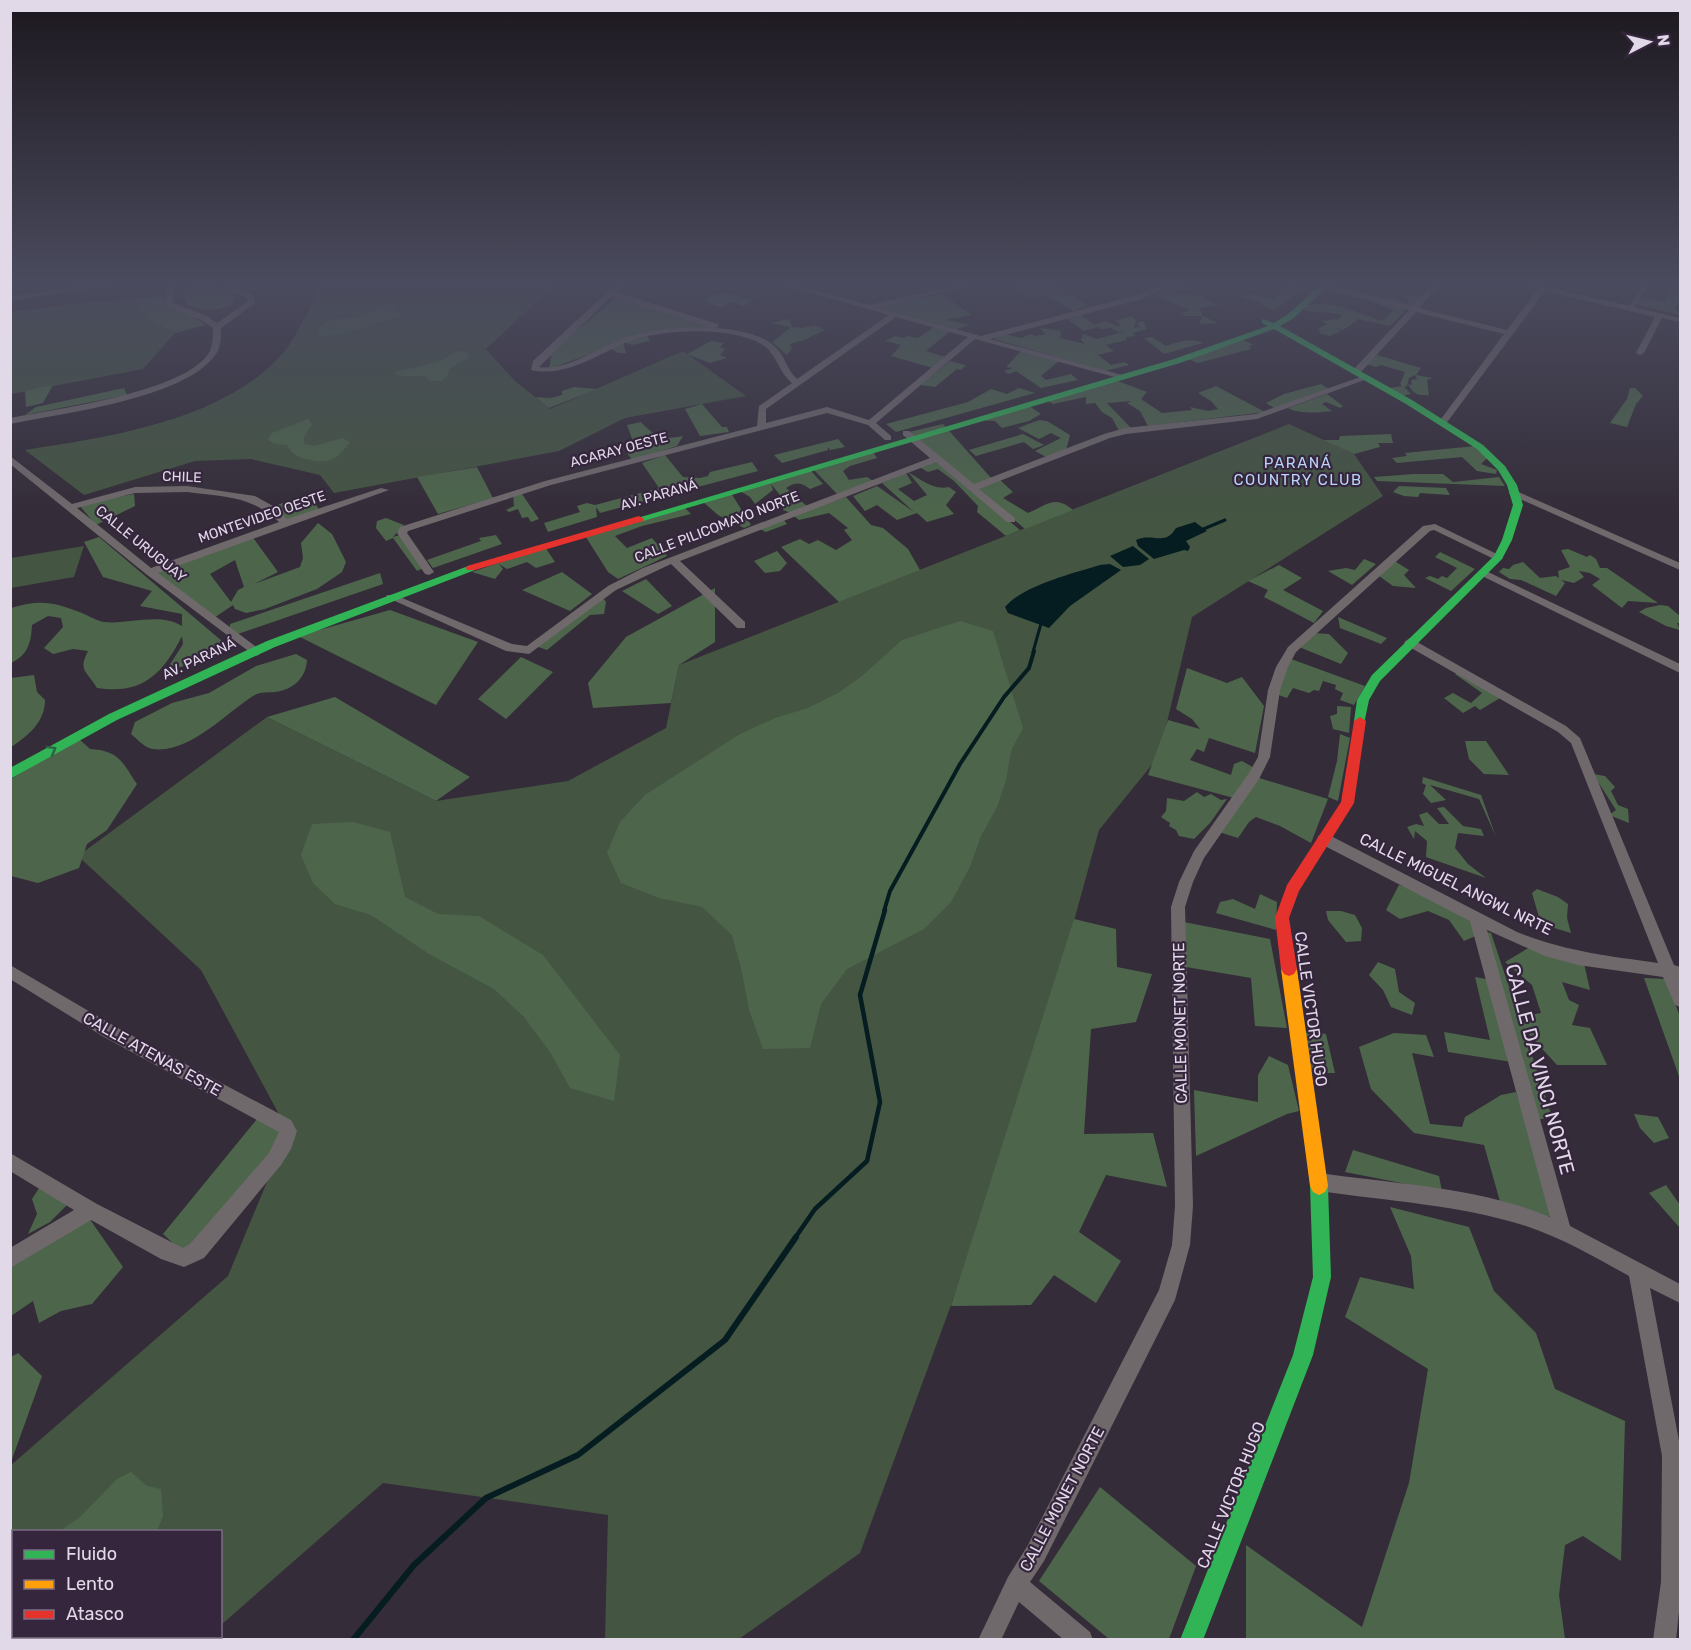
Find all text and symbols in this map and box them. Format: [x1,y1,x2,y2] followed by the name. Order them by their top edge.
[1619,12,1679,72] north arrow
[1653,33,1674,47] text: N
[568,429,670,471] street label: ACARAY OESTE
[1234,454,1362,489] district label: PARANÁ COUNTRY CLUB
[162,468,202,486] street label: CHILE
[618,475,700,514] street label: AV. PARANÁ
[196,487,328,547] street label: MONTEVIDEO OESTE
[632,488,802,566] street label: CALLE PILICOMAYO NORTE
[92,502,190,586] street label: CALLE URUGUAY
[159,633,239,683] street label: AV. PARANÁ
[46,746,56,757] one-way arrow
[1356,829,1556,939] street label: CALLE MIGUEL ANGWL NRTE
[1291,930,1331,1088] street label: CALLE VICTOR HUGO
[1169,942,1191,1104] street label: CALLE MONET NORTE
[1500,961,1580,1177] street label: CALLE DA VINCI NORTE
[80,1008,224,1100] street label: CALLE ATENAS ESTE
[1193,1419,1269,1571] street label: CALLE VICTOR HUGO
[1016,1423,1108,1575] street label: CALLE MONET NORTE
[12,1530,222,1638] legend
[66,1543,117,1565] text: Fluido
[66,1573,114,1595] text: Lento
[66,1603,124,1625] text: Atasco

